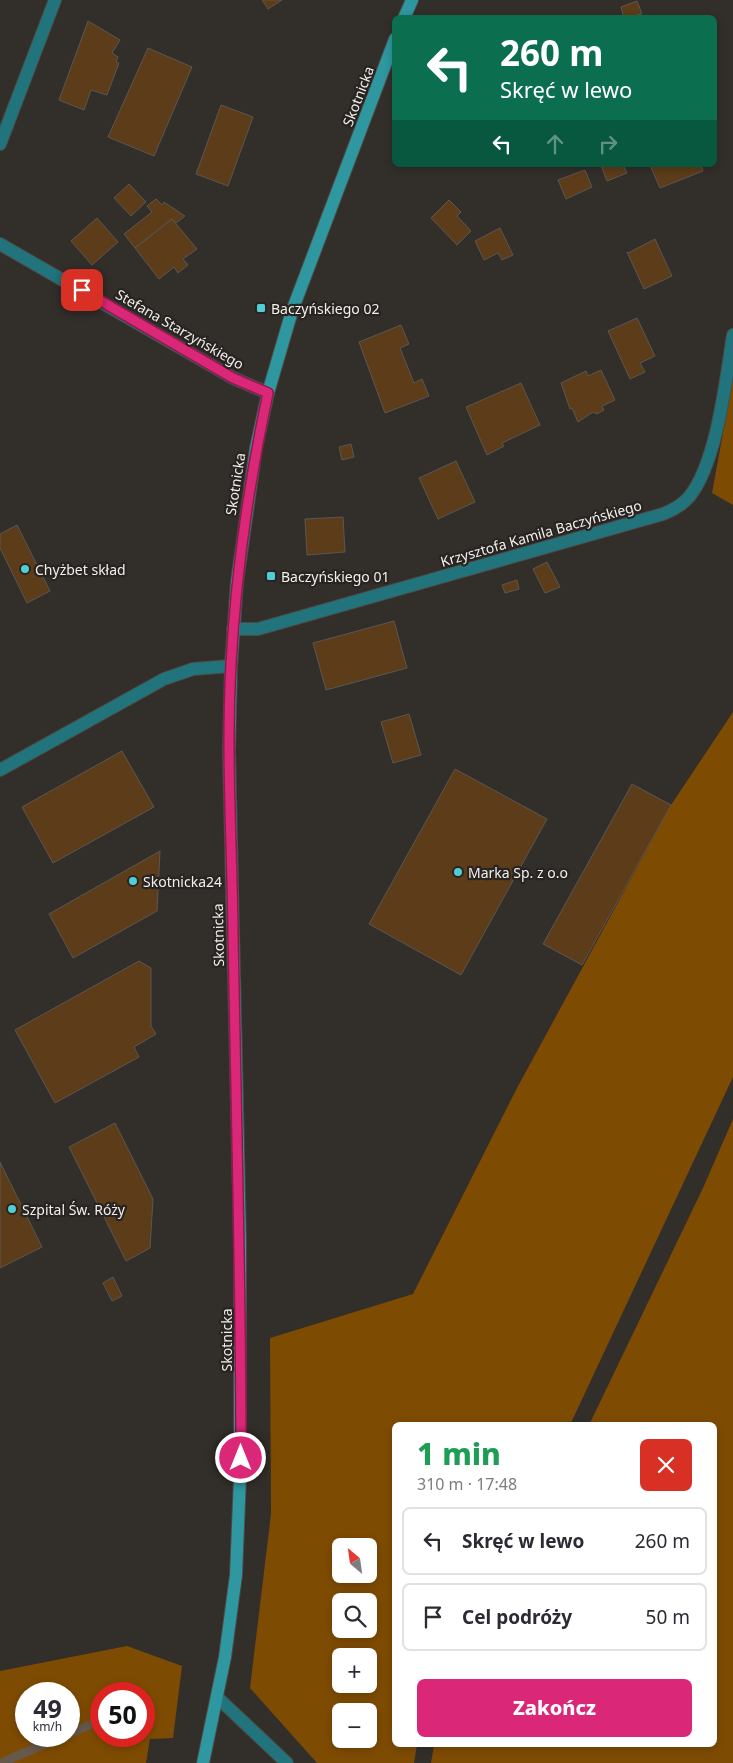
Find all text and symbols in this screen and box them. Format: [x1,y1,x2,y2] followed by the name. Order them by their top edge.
[500,29,603,76] text: 260 m
[417,35,482,100] icon: left
[338,63,378,129] street label: Skotnicka
[500,74,632,104] text: Skręć w lewo
[488,130,516,158] icon: left
[541,130,569,158] icon: ahead
[594,130,622,158] icon: right
[61,269,103,311] pin
[68,276,96,304] icon: arrive
[112,285,248,373] street label: Stefana Starzyńskiego
[271,299,379,318] place label: Baczyńskiego 02
[255,302,267,314] marker: Baczyńskiego 02
[221,451,249,517] street label: Skotnicka
[438,495,644,571] street label: Krzysztofa Kamila Baczyńskiego
[35,560,126,579] place label: Chyżbet skład
[19,563,31,575] marker: Chyżbet skład
[281,567,389,586] place label: Baczyńskiego 01
[265,570,277,582] marker: Baczyńskiego 01
[468,863,568,882] place label: Marka Sp. z o.o
[452,866,464,878] marker: Marka Sp. z o.o
[143,872,222,891] place label: Skotnicka24
[127,875,139,887] marker: Skotnicka24
[208,903,228,967] street label: Skotnicka
[22,1200,126,1219] place label: Szpital Św. Róży
[6,1203,18,1215] marker: Szpital Św. Róży
[217,1309,236,1372] street label: Skotnicka
[214,1431,266,1483] position arrow
[417,1433,501,1474] text: 1 min
[640,1439,692,1491] button: close
[417,1473,517,1495] text: 310 m · 17:48
[419,1527,447,1555] icon: left
[462,1528,584,1554] text: Skręć w lewo
[635,1528,690,1554] text: 260 m
[332,1538,378,1582] north arrow
[332,1538,377,1748] map controls
[332,1593,377,1638] button: search
[419,1603,447,1631] icon: arrive
[462,1604,572,1630] text: Cel podróży
[646,1604,690,1630] text: 50 m
[332,1648,377,1693] button: +
[417,1679,692,1737] button: Zakończ
[90,1682,155,1747] speed limit sign: 50
[33,1691,62,1725] text: 49
[332,1703,377,1748] button: −
[33,1718,62,1735] text: km/h

